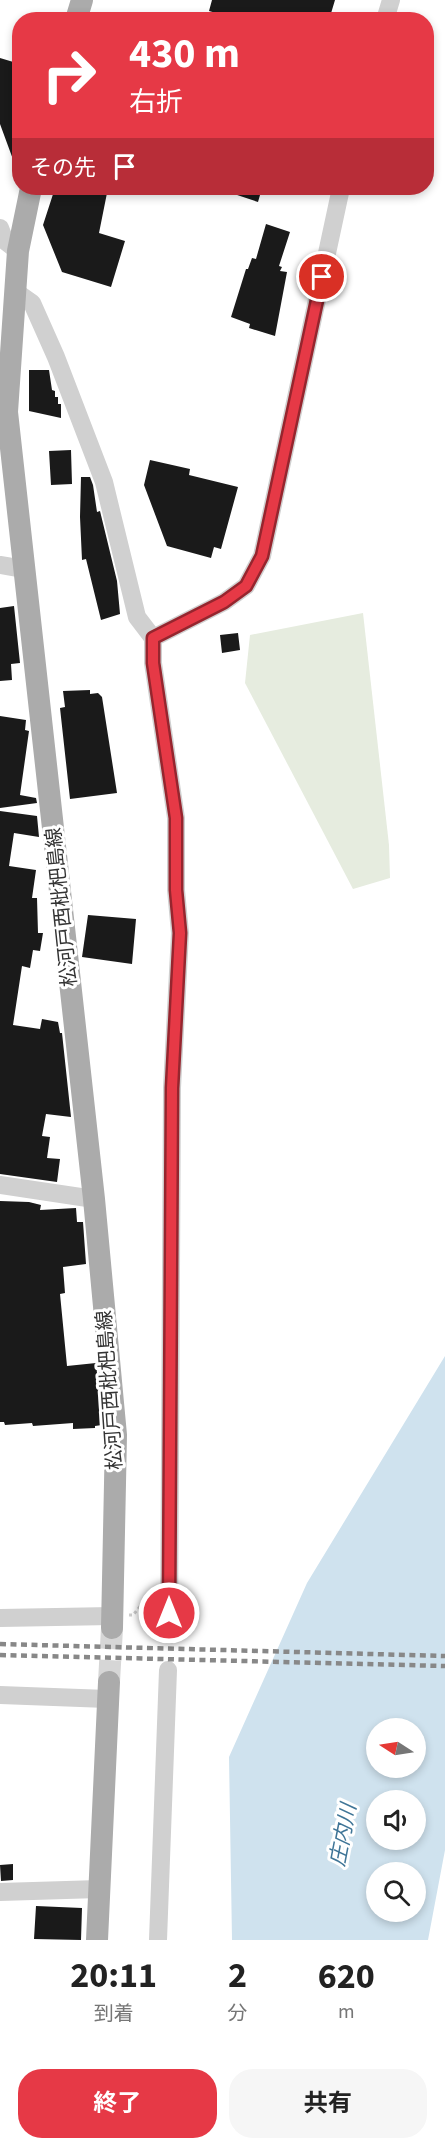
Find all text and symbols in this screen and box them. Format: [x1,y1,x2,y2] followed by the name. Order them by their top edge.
[129,24,240,84] text: 430 m
[30,36,108,114] icon: right
[129,83,183,122] text: 右折
[108,150,141,183] icon: arrive
[30,152,96,184] text: その先
[296,251,347,302] pin
[305,260,338,293] icon: arrive
[40,826,84,988] street label: 松河戸西枇杷島線
[90,1309,130,1471] street label: 松河戸西枇杷島線
[137,1581,201,1645] position arrow
[366,1718,426,1778] north arrow
[366,1718,426,1922] map controls
[366,1790,426,1850] button: sound
[322,1799,364,1869] water label: 庄内川
[366,1862,426,1922] button: search
[70,1950,157,2001] text: 20:11
[228,1950,247,2001] text: 2
[318,1951,375,2002] text: 620
[338,1998,355,2026] text: m
[94,2000,134,2028] text: 到着
[227,2000,247,2028] text: 分
[18,2069,217,2138] button: 終了
[229,2069,427,2138] button: 共有

